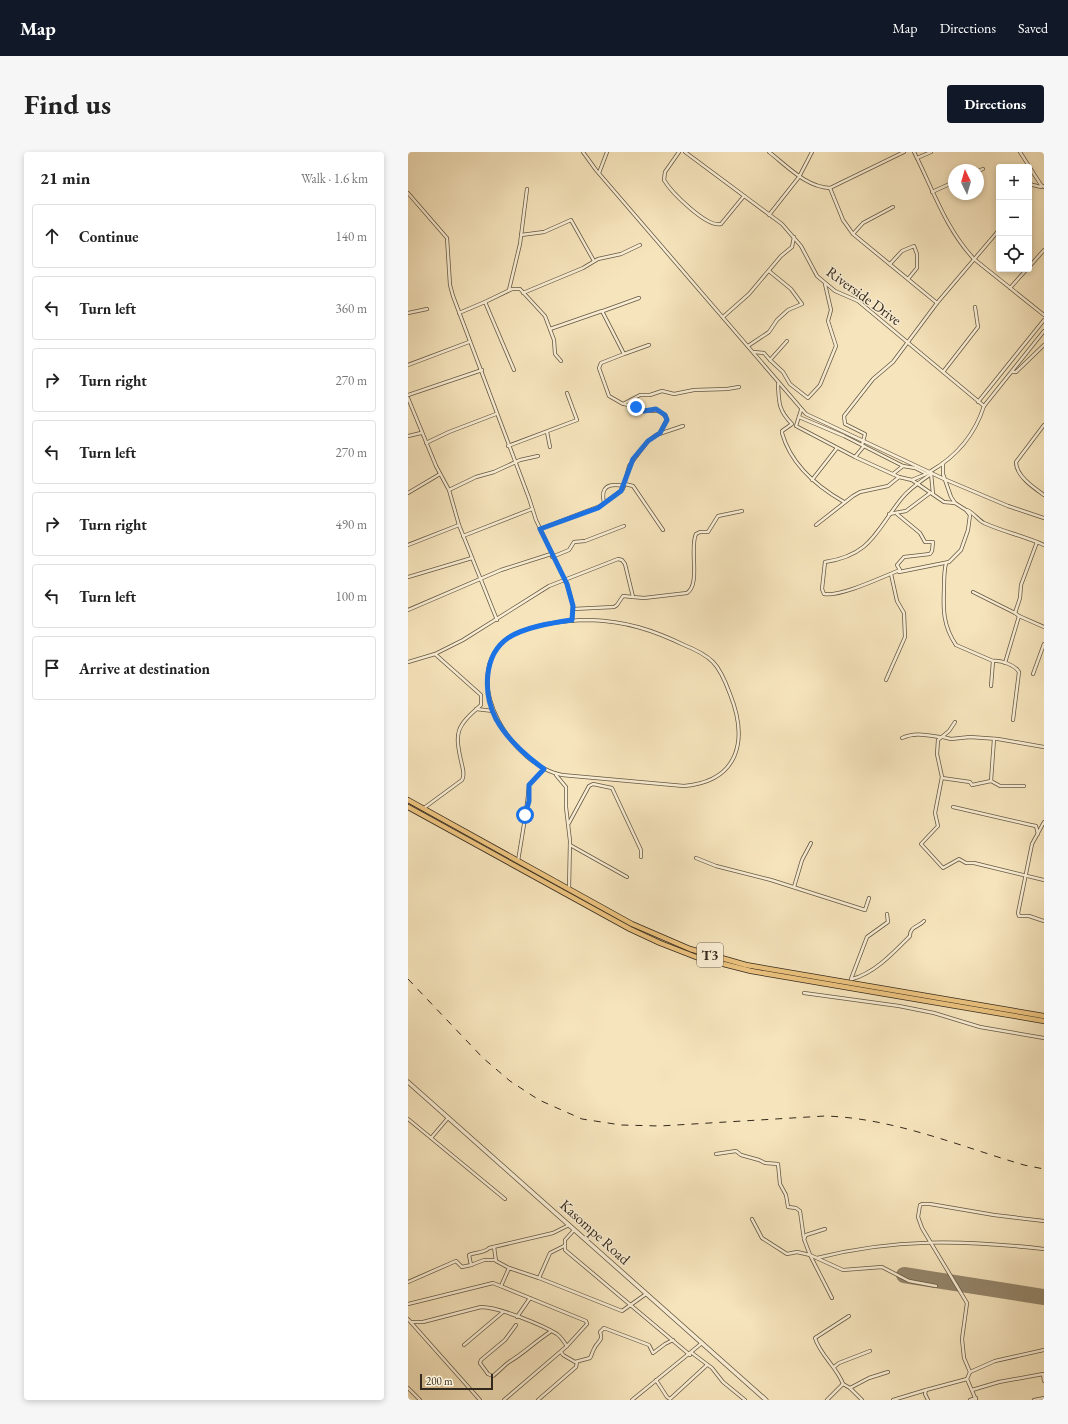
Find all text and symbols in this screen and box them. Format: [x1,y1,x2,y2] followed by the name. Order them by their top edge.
[20,16,56,41] text: Map
[892,19,918,37] text: Map
[940,19,996,37] text: Directions
[1018,19,1048,37] text: Saved
[947,85,1044,123] button: Directions
[24,86,111,122] text: Find us
[948,164,984,200] north arrow
[996,164,1032,272] map controls
[996,164,1032,200] button: +
[40,167,90,189] text: 21 min
[301,170,368,187] text: Walk · 1.6 km
[996,200,1032,236] button: −
[41,225,63,247] icon: ahead
[79,227,139,246] text: Continue
[336,228,367,245] text: 140 m
[996,236,1032,272] button: locate
[823,262,906,329] street label: Riverside Drive
[41,297,63,319] icon: left
[79,299,136,318] text: Turn left
[336,300,367,317] text: 360 m
[41,369,63,391] icon: right
[79,371,147,390] text: Turn right
[336,372,367,389] text: 270 m
[627,398,645,416] route end
[41,441,63,463] icon: left
[79,443,136,462] text: Turn left
[336,444,367,461] text: 270 m
[41,513,63,535] icon: right
[79,515,147,534] text: Turn right
[336,516,367,533] text: 490 m
[41,585,63,607] icon: left
[79,587,136,606] text: Turn left
[336,588,367,605] text: 100 m
[41,657,63,679] icon: arrive
[79,659,210,678] text: Arrive at destination
[516,806,534,824] route start
[697,943,723,967] road number: T3
[556,1195,635,1268] street label: Kasompe Road
[420,1372,493,1391] scale bar
[426,1374,453,1388] text: 200 m

